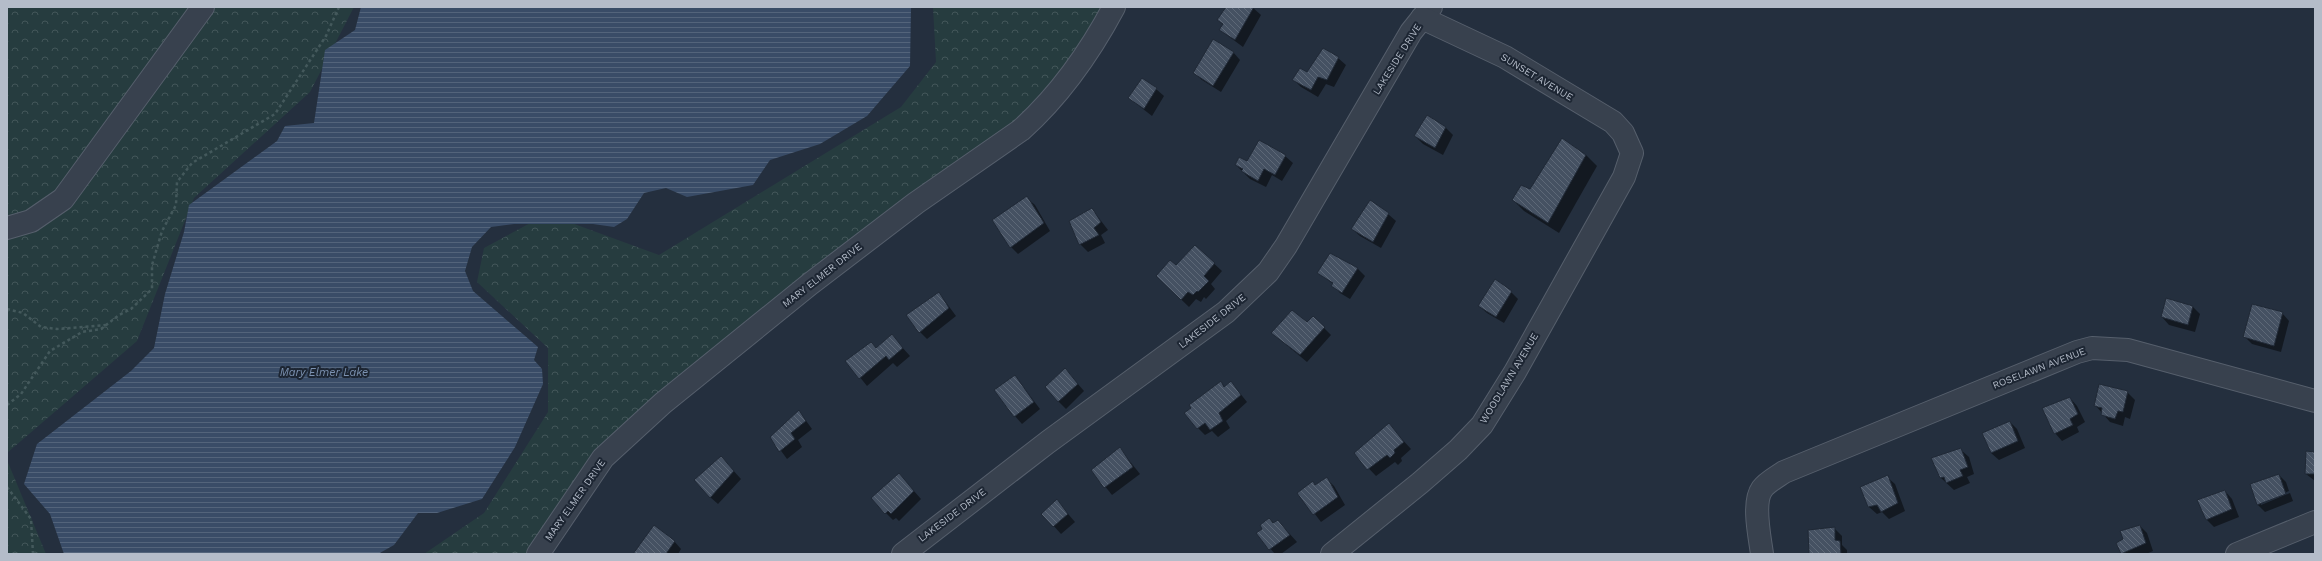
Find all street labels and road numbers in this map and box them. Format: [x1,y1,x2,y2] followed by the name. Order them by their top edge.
[1371,21,1423,97] street label: LAKESIDE DRIVE
[1499,51,1575,103] street label: SUNSET AVENUE
[780,241,864,309] street label: MARY ELMER DRIVE
[1176,292,1248,350] street label: LAKESIDE DRIVE
[1478,331,1540,425] street label: WOODLAWN AVENUE
[1991,345,2087,391] street label: ROSELAWN AVENUE
[543,457,607,543] street label: MARY ELMER DRIVE
[916,486,988,544] street label: LAKESIDE DRIVE

